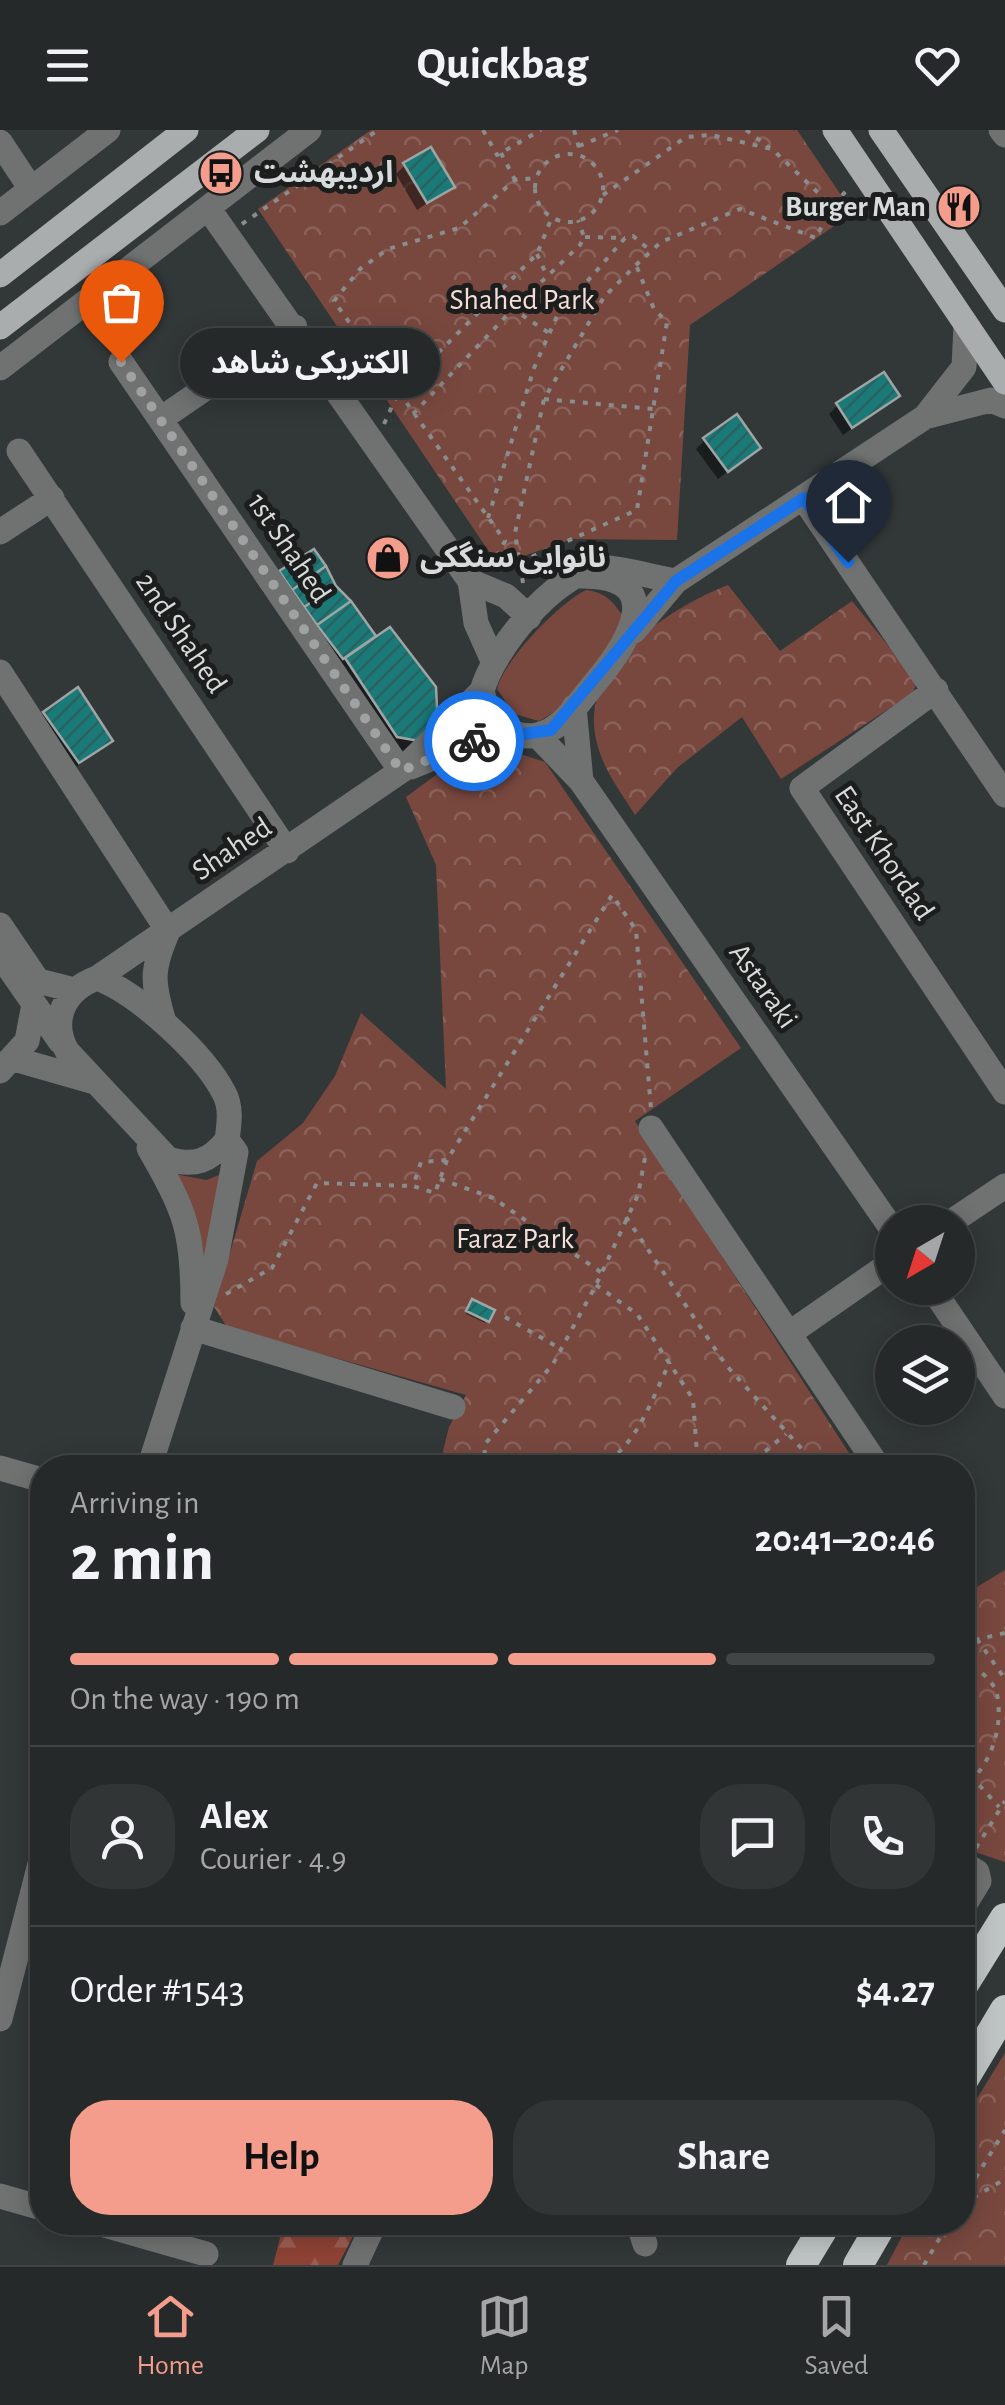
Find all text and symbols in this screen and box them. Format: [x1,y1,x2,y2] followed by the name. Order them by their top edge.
[40,38,95,93] icon: menu
[910,38,965,93] icon: heart
[417,42,588,87] text: Quickbag
[198,150,244,196] bus stop icon: اردیبهشت
[254,158,393,189] place label: اردیبهشت
[936,184,982,230] restaurant icon: ‌Burger Man
[785,192,926,222] place label: ‌Burger Man
[79,260,164,363] pin
[94,275,149,330] icon: bag
[449,285,595,315] park label: Shahed Park
[181,327,441,397] callout: الکتریکی شاهد
[211,347,409,379] text: الکتریکی شاهد
[806,460,891,563] pin
[821,475,876,530] icon: home
[242,488,336,608] street label: 1st Shahed
[365,535,411,581] shop icon: نانوایی سنگکی
[420,540,606,574] place label: نانوایی سنگکی
[130,567,232,699] street label: 2nd Shahed
[424,691,524,791] courier
[447,714,502,769] icon: bike
[828,781,940,925] street label: East Khordad
[187,812,277,886] street label: Shahed
[723,938,803,1034] street label: Astaraki
[875,1205,975,1305] north arrow
[875,1205,975,1425] map controls
[456,1224,574,1254] park label: Faraz Park
[875,1325,975,1425] button: layers
[70,1487,199,1519] text: Arriving in
[754,1521,935,1559] text: 20:41–20:46
[70,1527,214,1592] text: 2 min
[70,1683,300,1715] text: On the way · 190 m
[70,1784,175,1889] button: person
[700,1784,805,1889] button: chat
[830,1784,935,1889] button: phone
[200,1798,269,1836] text: Alex
[200,1843,347,1875] text: Courier · 4.9
[70,1972,245,2010] text: Order #1543
[856,1972,935,2010] text: $4.27
[70,2100,493,2215] button: Help
[513,2100,935,2215] button: Share
[136,2289,204,2383] tab: Home
[477,2289,532,2383] tab: Map
[804,2289,869,2383] tab: Saved

